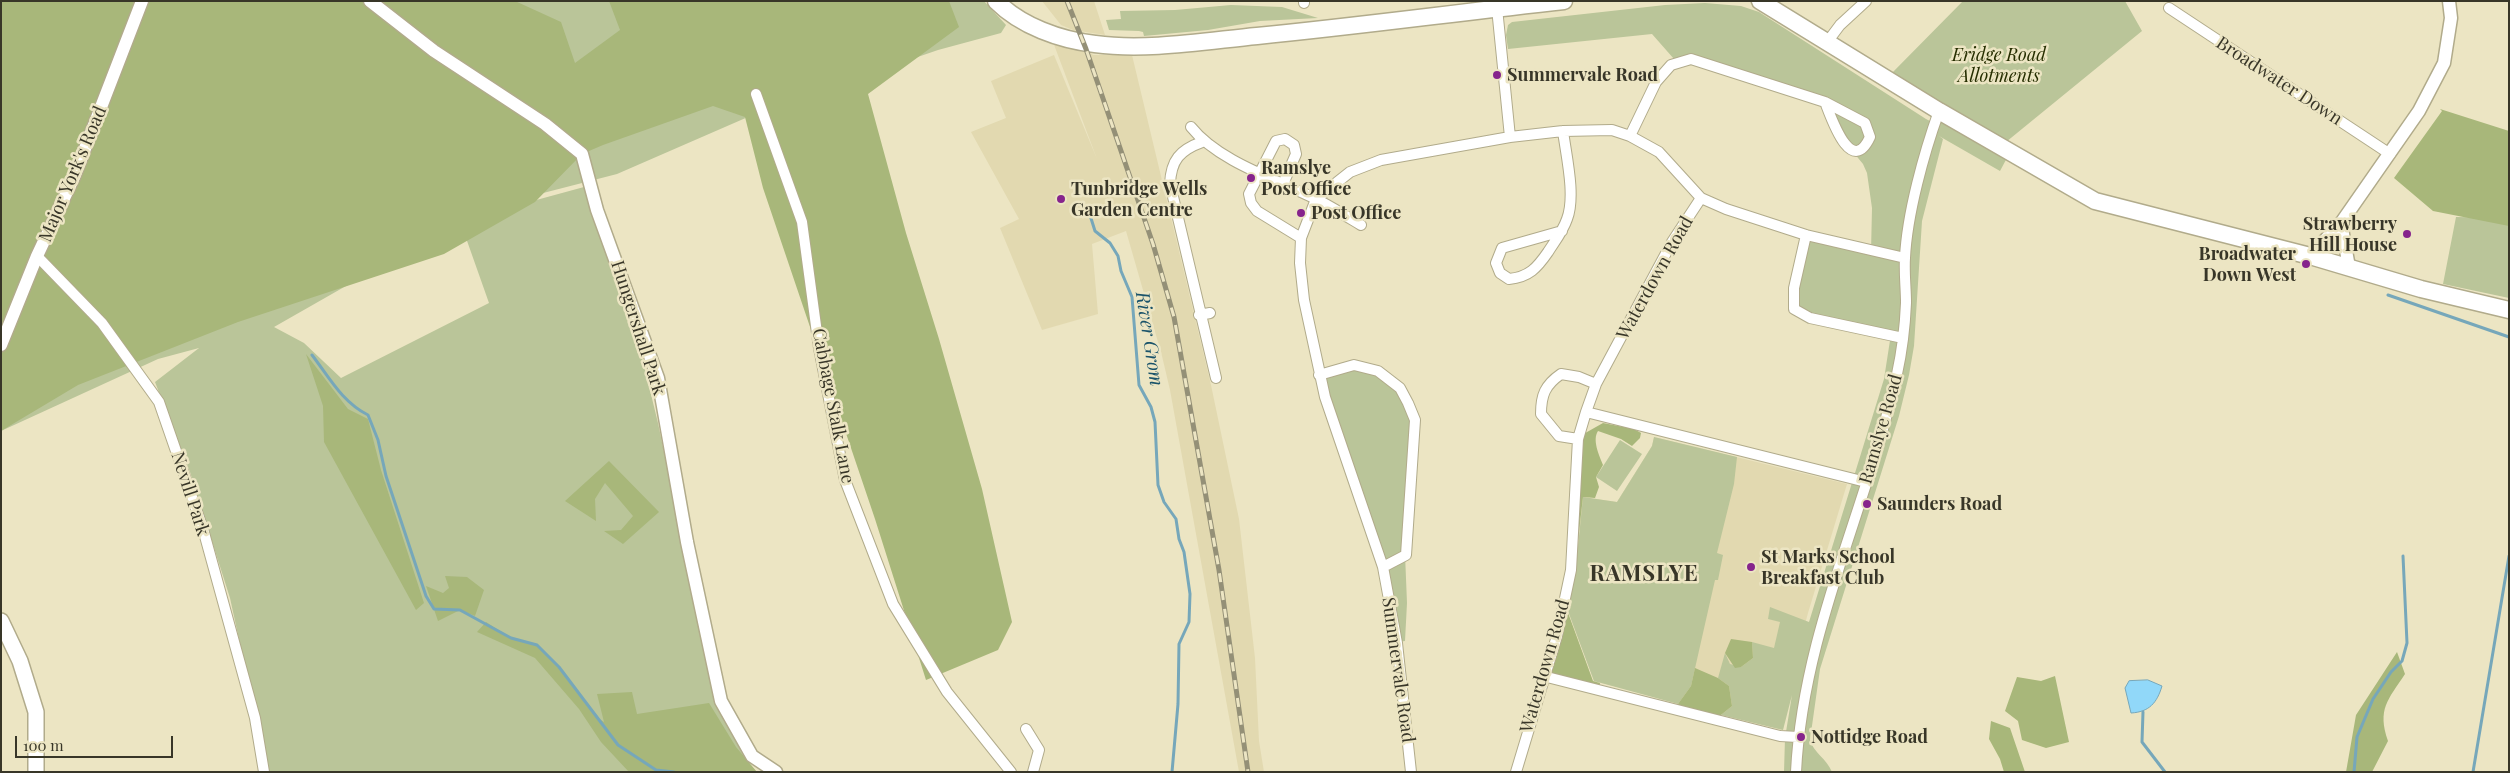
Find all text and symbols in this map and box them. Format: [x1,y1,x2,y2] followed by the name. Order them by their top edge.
[2212,32,2346,130] street label: Broadwater Down
[1952,44,2046,86] park label: Eridge Road Allotments
[1507,64,1658,86] place label: Summervale Road
[1491,69,1503,81] marker: Summervale Road
[35,103,111,245] street label: Major York's Road
[1261,157,1351,200] place label: Ramslye Post Office
[1245,172,1257,184] marker: Ramslye Post Office
[1071,178,1207,220] place label: Tunbridge Wells Garden Centre
[1055,193,1067,205] marker: Tunbridge Wells Garden Centre
[1311,202,1401,224] place label: Post Office
[1295,207,1307,219] marker: Post Office
[1612,213,1698,343] street label: Waterdown Road
[2303,213,2397,255] place label: Strawberry Hill House
[2401,228,2413,240] marker: Strawberry Hill House
[2199,243,2296,286] place label: Broadwater Down West
[606,258,670,398] street label: Hungershall Park
[2300,258,2312,270] marker: Broadwater Down West
[1130,290,1168,388] water label: River Grom
[807,327,859,485] street label: Cabbage Stalk Lane
[1855,372,1907,486] street label: Ramslye Road
[166,449,214,539] street label: Nevill Park
[1877,493,2002,515] place label: Saunders Road
[1861,498,1873,510] marker: Saunders Road
[1761,546,1895,588] place label: St Marks School Breakfast Club
[1589,561,1699,587] district label: RAMSLYE
[1745,561,1757,573] marker: St Marks School Breakfast Club
[1377,596,1419,744] street label: Summervale Road
[1516,597,1574,735] street label: Waterdown Road
[18,726,175,758] scale bar
[1811,726,1928,748] place label: Nottidge Road
[1795,731,1807,743] marker: Nottidge Road
[23,735,64,755] text: 100 m

